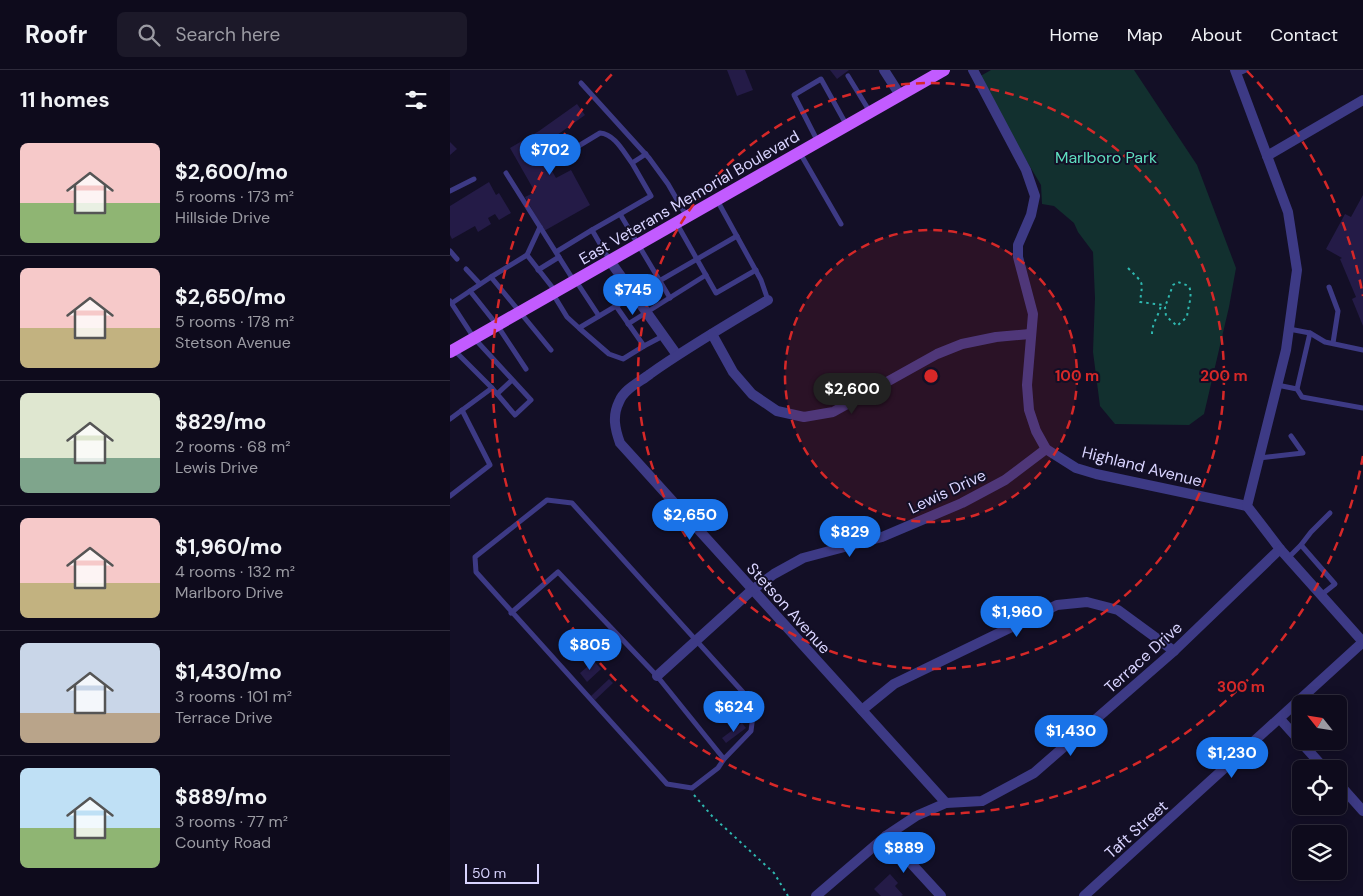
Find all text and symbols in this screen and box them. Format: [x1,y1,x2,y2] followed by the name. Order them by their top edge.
[117,12,467,57] search box
[25,19,87,50] text: Roofr
[135,21,163,49] icon: search
[175,22,280,47] text: Search here
[1049,23,1099,47] text: Home
[1127,23,1163,47] text: Map
[1191,23,1242,47] text: About
[1270,23,1338,47] text: Contact
[20,86,110,114] text: 11 homes
[402,86,430,114] icon: filters
[575,126,803,269] street label: East Veterans Memorial Boulevard
[520,134,580,176] pin: $702
[531,139,569,160] text: $702
[1055,147,1157,168] park label: Marlboro Park
[175,158,288,186] text: $2,600/mo
[60,163,120,223] icon: home
[175,186,294,207] text: 5 rooms · 173 m²
[175,207,270,228] text: Hillside Drive
[603,274,663,316] pin: $745
[614,279,652,300] text: $745
[175,283,286,311] text: $2,650/mo
[60,288,120,348] icon: home
[175,311,294,332] text: 5 rooms · 178 m²
[175,332,291,353] text: Stetson Avenue
[1055,366,1099,386] text: 100 m
[1200,366,1248,386] text: 200 m
[922,367,940,385] centre of rings
[811,372,893,415] pin: $2,600
[824,378,880,399] text: $2,600
[175,408,266,436] text: $829/mo
[60,413,120,473] icon: home
[175,436,291,457] text: 2 rooms · 68 m²
[1080,441,1204,492] street label: Highland Avenue
[175,457,258,478] text: Lewis Drive
[905,464,989,519] street label: Lewis Drive
[649,498,731,541] pin: $2,650
[663,504,717,525] text: $2,650
[820,516,880,558] pin: $829
[830,521,870,542] text: $829
[175,533,282,561] text: $1,960/mo
[60,538,120,598] icon: home
[742,558,835,658] street label: Stetson Avenue
[175,561,295,582] text: 4 rooms · 132 m²
[175,582,283,603] text: Marlboro Drive
[976,596,1058,638] pin: $1,960
[992,601,1043,622] text: $1,960
[1100,617,1187,698] street label: Terrace Drive
[560,628,620,671] pin: $805
[569,634,611,655] text: $805
[175,658,282,686] text: $1,430/mo
[60,663,120,723] icon: home
[1217,677,1265,697] text: 300 m
[175,686,292,707] text: 3 rooms · 101 m²
[704,690,764,733] pin: $624
[1292,695,1348,750] north arrow
[1292,695,1347,880] map controls
[714,696,754,717] text: $624
[175,707,273,728] text: Terrace Drive
[1030,714,1112,757] pin: $1,430
[1046,720,1096,741] text: $1,430
[1191,736,1273,779] pin: $1,230
[1207,742,1257,763] text: $1,230
[1292,760,1347,815] button: locate
[175,783,267,811] text: $889/mo
[60,788,120,848] icon: home
[1100,796,1172,863] street label: Taft Street
[175,811,288,832] text: 3 rooms · 77 m²
[1292,825,1347,880] button: layers
[175,832,271,853] text: County Road
[874,832,934,874] pin: $889
[884,837,924,858] text: $889
[465,861,539,884] scale bar
[472,864,506,882] text: 50 m

